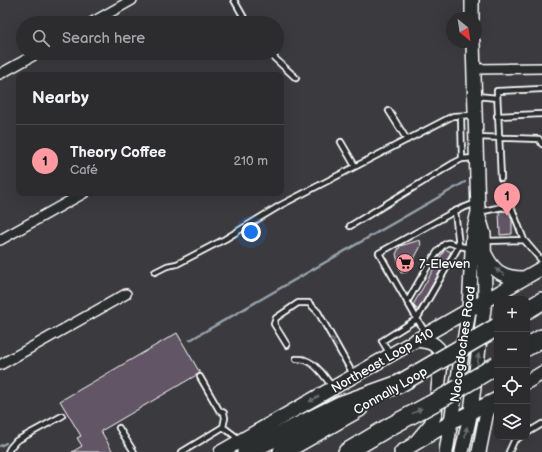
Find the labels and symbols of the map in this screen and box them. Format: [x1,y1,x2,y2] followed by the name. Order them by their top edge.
[446,12,482,48] north arrow
[494,183,520,216] pin: 1
[241,222,261,242] your location
[394,252,416,274] supermarket icon: 7-Eleven
[419,256,470,272] place label: 7-Eleven
[495,268,505,276] one-way arrow
[447,285,479,403] street label: Nacogdoches Road
[328,325,437,397] street label: Northeast Loop 410
[331,336,338,348] one-way arrow
[475,353,481,365] one-way arrow
[351,363,430,418] street label: Connally Loop
[308,395,320,402] one-way arrow
[411,408,423,415] one-way arrow
[463,425,469,438] one-way arrow

